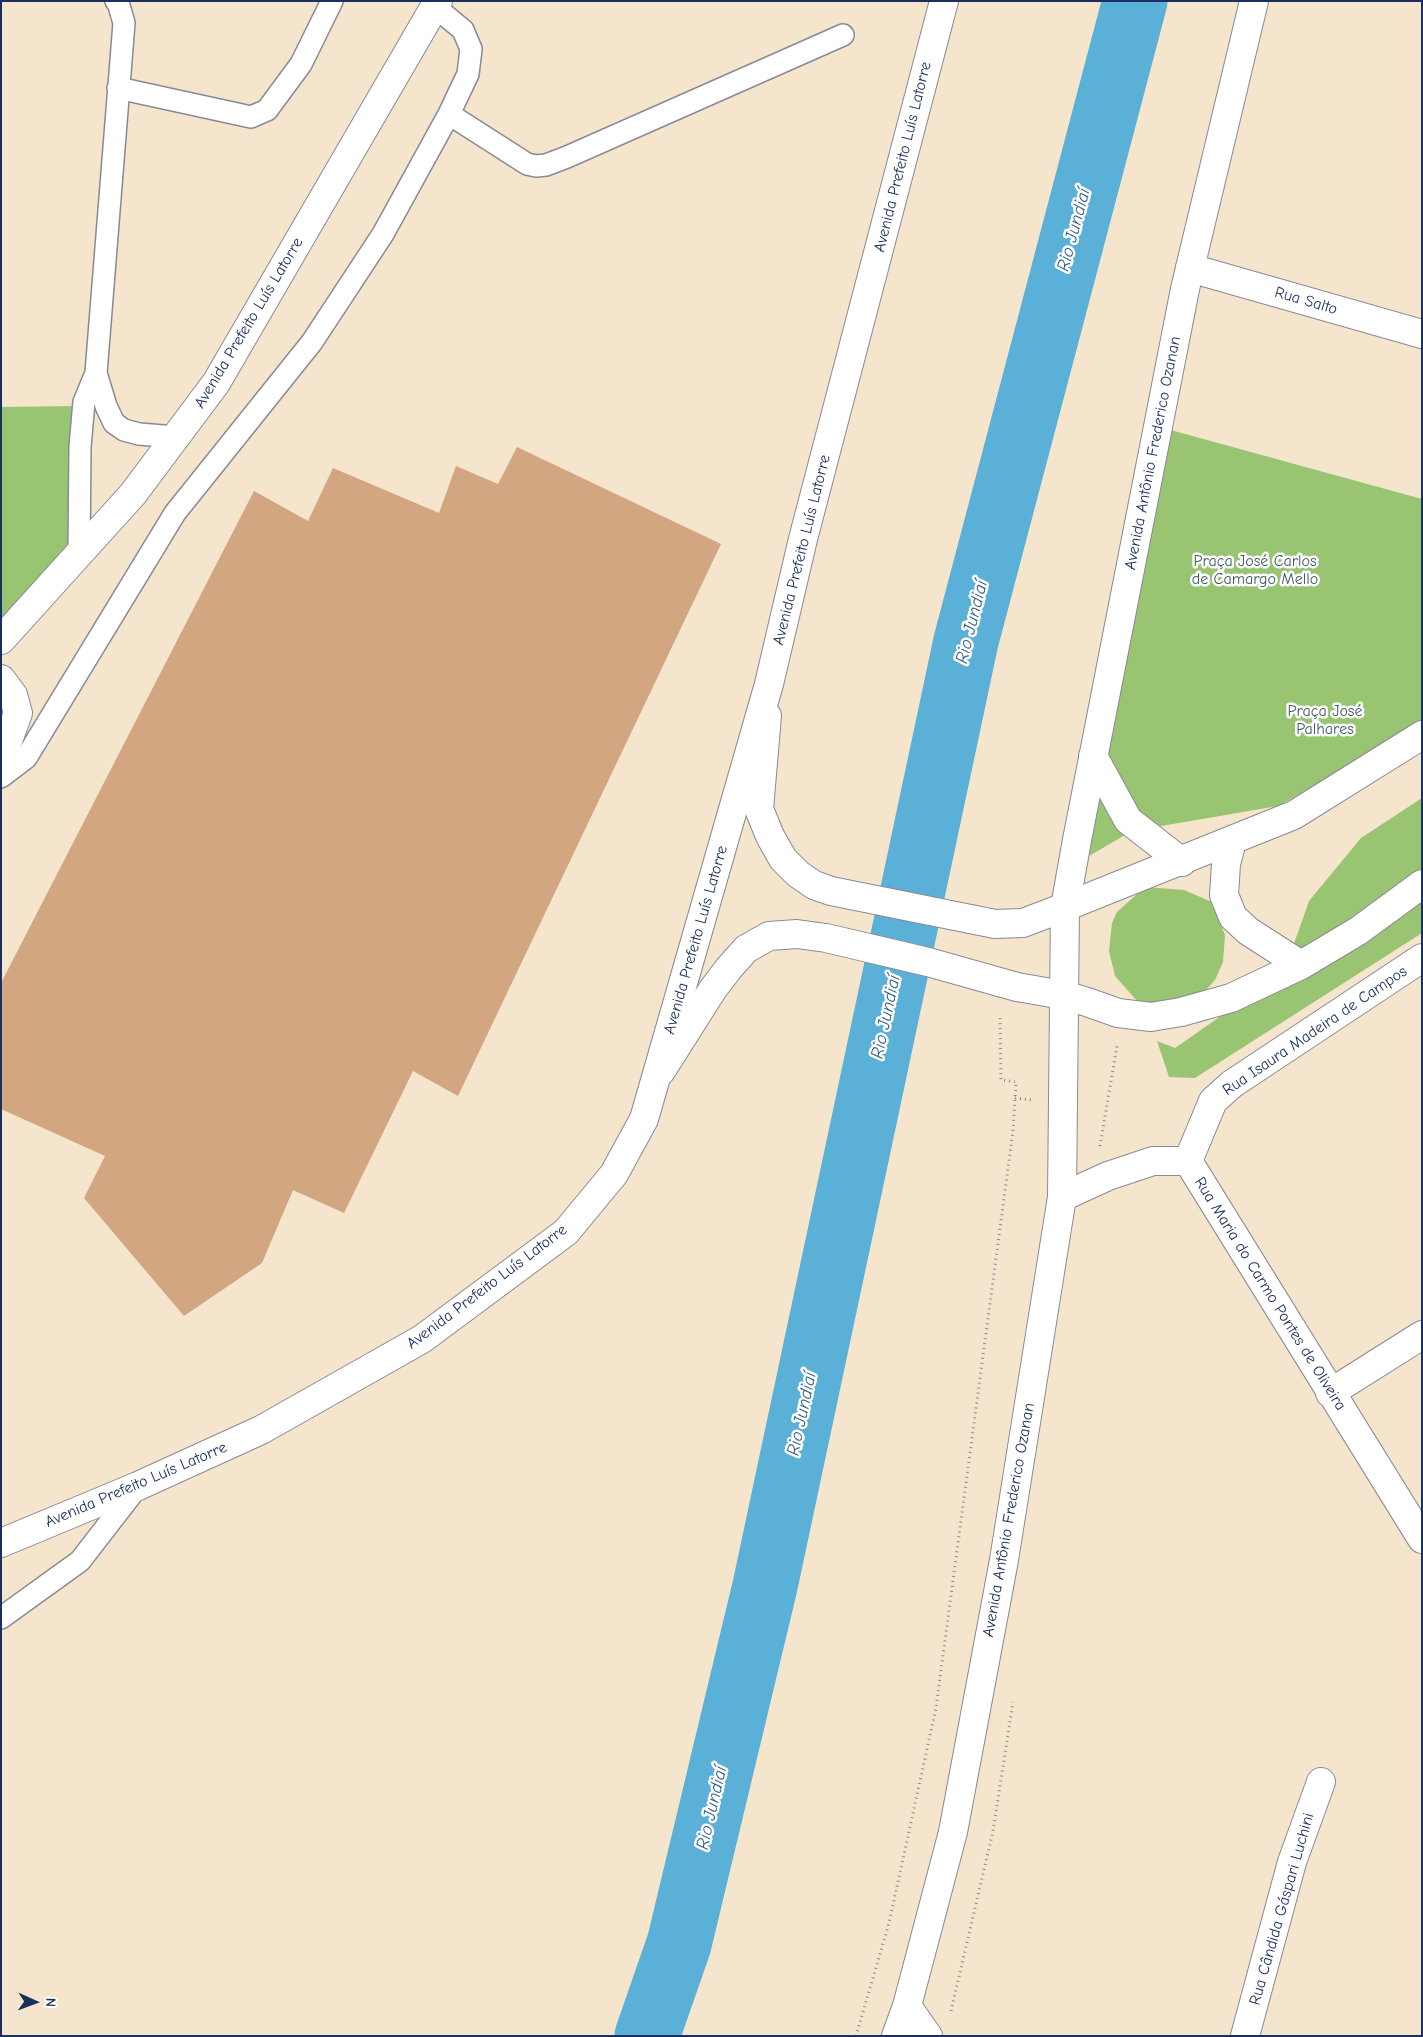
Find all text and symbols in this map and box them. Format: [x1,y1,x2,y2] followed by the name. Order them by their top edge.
[870,60,936,254] street label: Avenida Prefeito Luís Latorre
[1053,186,1095,274] water label: Rio Jundiaí
[190,234,308,412] street label: Avenida Prefeito Luís Latorre
[1272,283,1340,319] street label: Rua Salto
[1121,335,1185,571] street label: Avenida Antônio Frederico Ozanan
[769,453,835,647] street label: Avenida Prefeito Luís Latorre
[1192,551,1318,589] park label: Praça José Carlos de Camargo Mello
[951,578,993,666] water label: Rio Jundiaí
[1288,701,1362,739] park label: Praça José Palhares
[660,843,732,1037] street label: Avenida Prefeito Luís Latorre
[1219,962,1411,1100] street label: Rua Isaura Madeira de Campos
[867,973,905,1061] water label: Rio Jundiaí
[1190,1174,1350,1414] street label: Rua Maria do Carmo Pontes de Oliveira
[403,1220,571,1354] street label: Avenida Prefeito Luís Latorre
[783,1370,821,1458] water label: Rio Jundiaí
[979,1401,1039,1639] street label: Avenida Antônio Frederico Ozanan
[42,1438,230,1532] street label: Avenida Prefeito Luís Latorre
[692,1764,732,1852] water label: Rio Jundiaí
[1245,1811,1319,2007] street label: Rua Cândida Gáspari Luchini
[10,1977,60,2027] north arrow
[42,1998,59,2007] text: N

